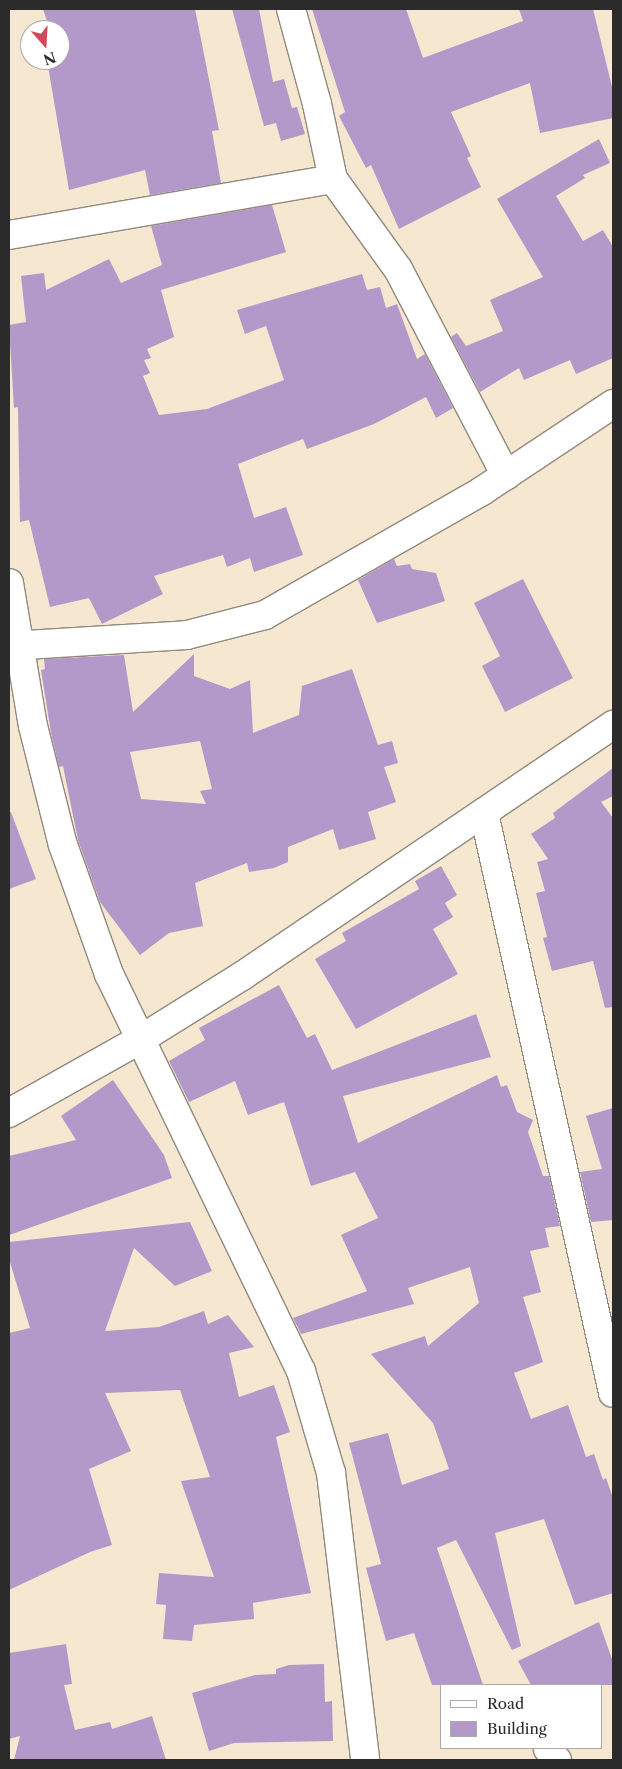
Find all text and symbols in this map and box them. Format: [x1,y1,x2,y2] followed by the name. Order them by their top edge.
[20,20,70,70] north arrow
[41,48,58,69] text: N
[440,1684,602,1749] legend
[487,1694,524,1713] text: Road
[487,1719,547,1738] text: Building

